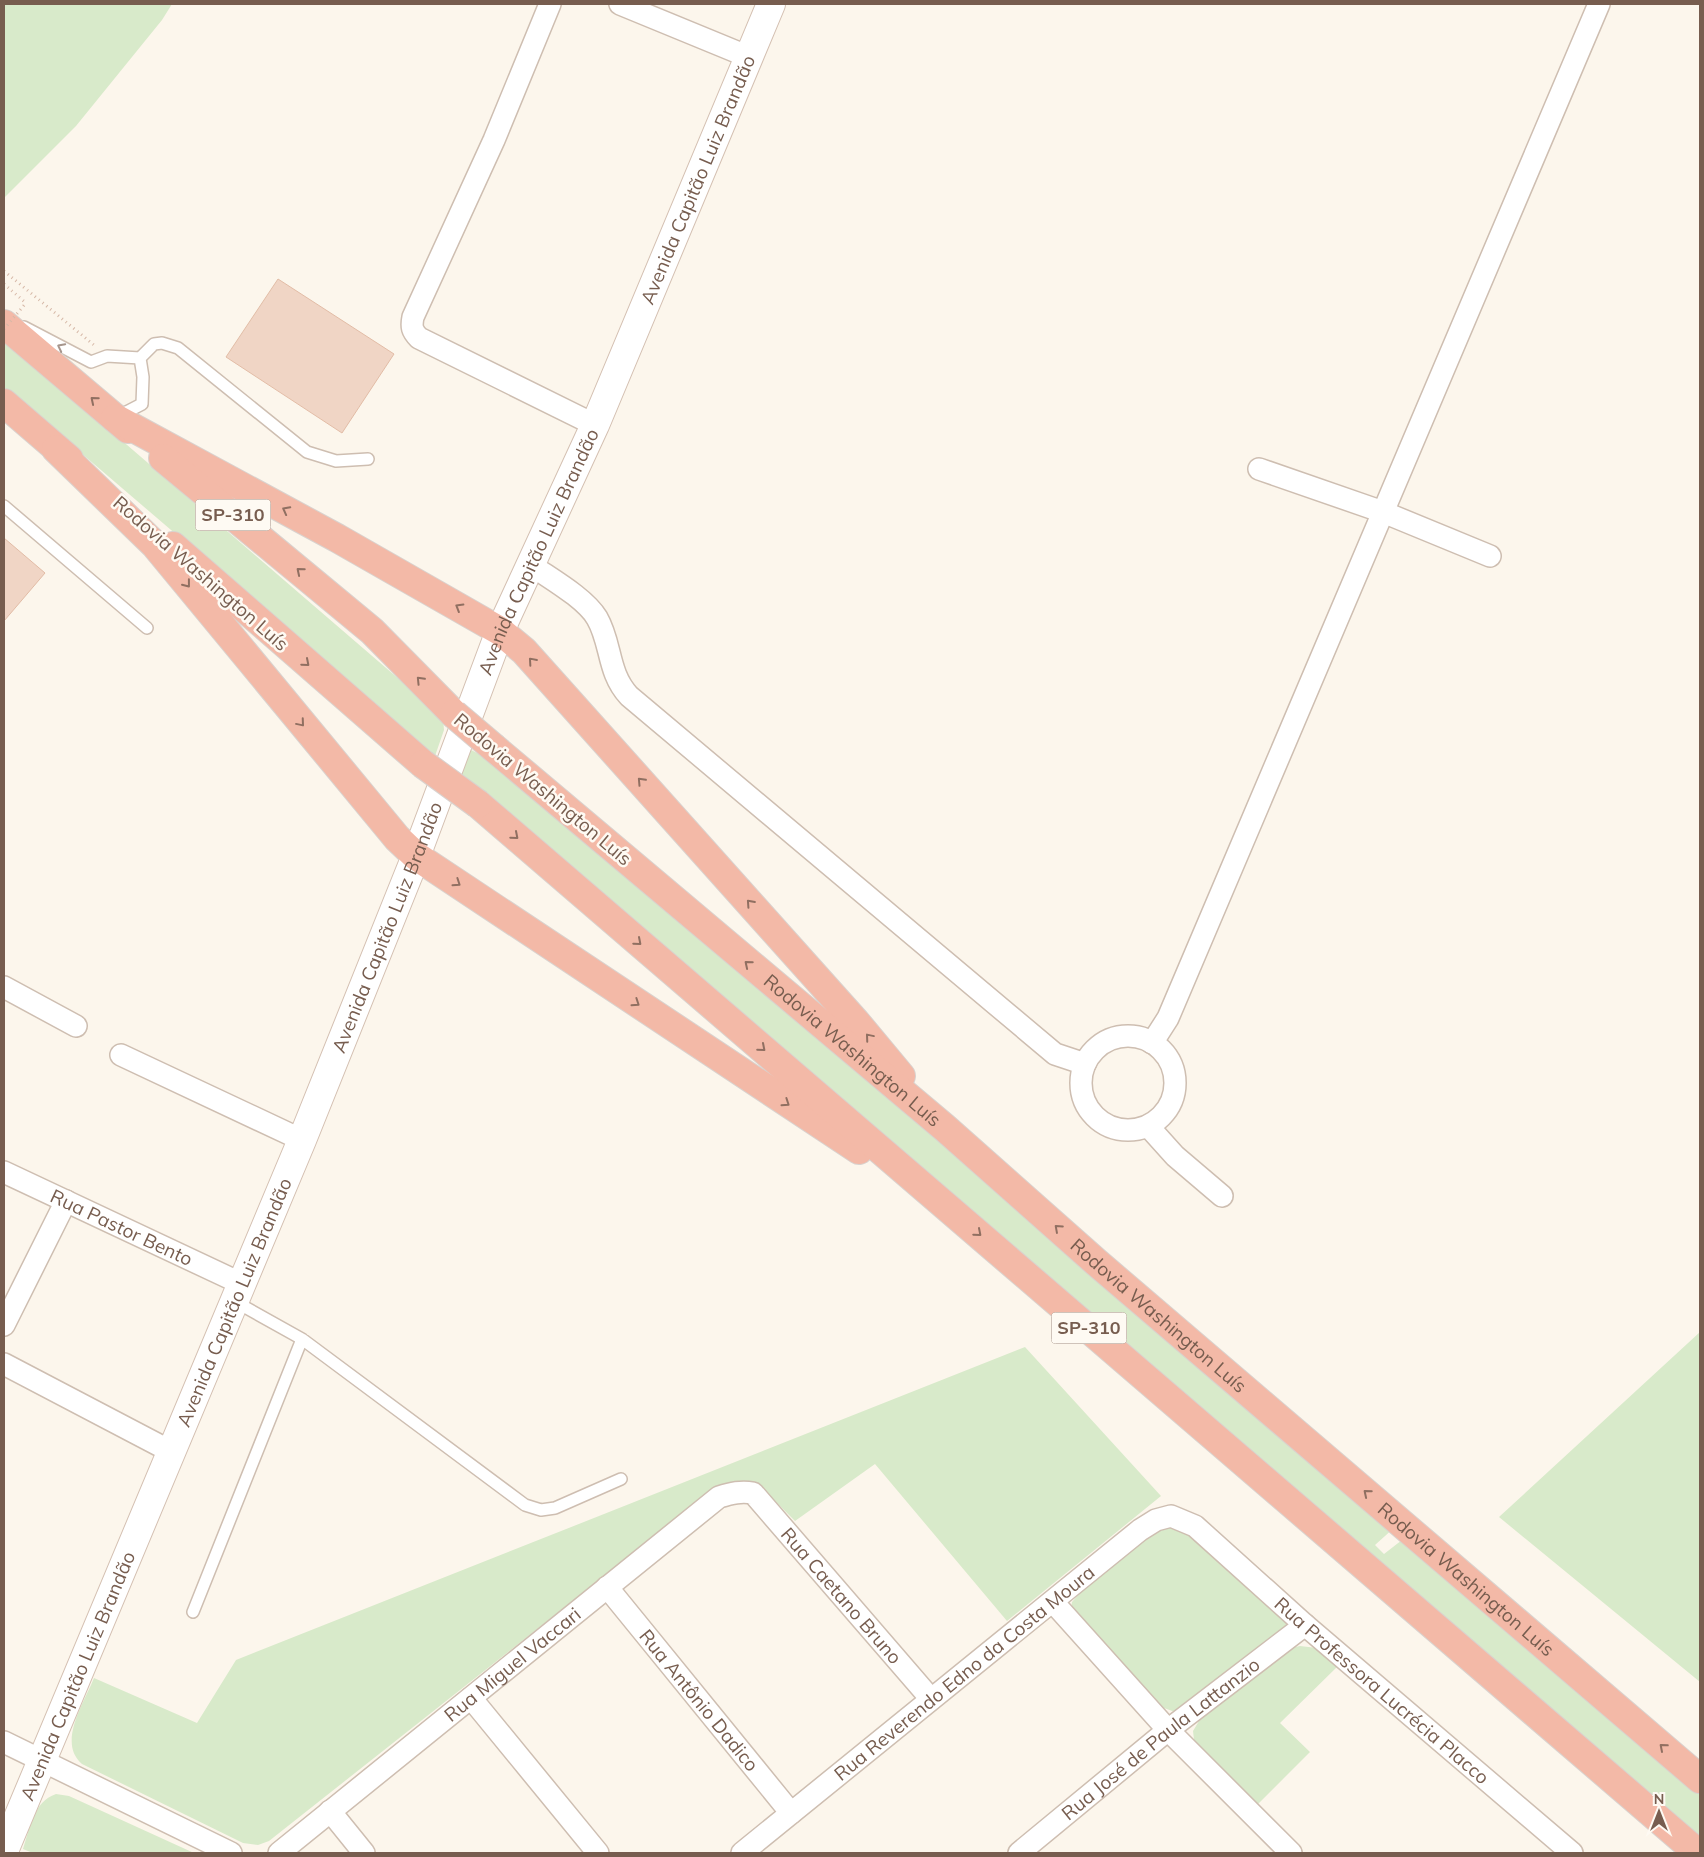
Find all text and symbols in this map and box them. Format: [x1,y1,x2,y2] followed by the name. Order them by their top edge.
[635,51,760,308] street label: Avenida Capitão Luiz Brandão
[58,343,67,353] one-way arrow
[90,397,99,406] one-way arrow
[473,425,604,678] street label: Avenida Capitão Luiz Brandão
[108,490,294,656] street label: Rodovia Washington Luís
[196,500,270,530] road number: SP-310
[282,507,291,517] one-way arrow
[296,567,305,576] one-way arrow
[181,579,190,588] one-way arrow
[455,603,464,613] one-way arrow
[301,657,310,666] one-way arrow
[530,658,538,667] one-way arrow
[417,676,426,685] one-way arrow
[449,708,637,870] street label: Rodovia Washington Luís
[296,718,305,727] one-way arrow
[638,778,647,787] one-way arrow
[326,799,447,1056] street label: Avenida Capitão Luiz Brandão
[510,830,519,839] one-way arrow
[452,877,461,887] one-way arrow
[746,899,755,908] one-way arrow
[633,936,642,945] one-way arrow
[744,960,753,969] one-way arrow
[759,969,946,1132] street label: Rodovia Washington Luís
[630,997,639,1006] one-way arrow
[865,1034,874,1043] one-way arrow
[756,1042,765,1051] one-way arrow
[780,1096,789,1106] one-way arrow
[171,1174,297,1430] street label: Avenida Capitão Luiz Brandão
[47,1184,197,1271] street label: Rua Pastor Bento
[1054,1225,1063,1234] one-way arrow
[972,1228,981,1236] one-way arrow
[1066,1233,1252,1398] street label: Rodovia Washington Luís
[1052,1312,1126,1344] road number: SP-310
[1364,1490,1373,1499] one-way arrow
[1373,1497,1559,1661] street label: Rodovia Washington Luís
[776,1522,907,1669] street label: Rua Caetano Bruno
[15,1548,140,1804] street label: Avenida Capitão Luiz Brandão
[829,1560,1099,1786] street label: Rua Reverendo Edno da Costa Moura
[1270,1592,1494,1789] street label: Rua Professora Lucrécia Placco
[439,1602,585,1727] street label: Rua Miguel Vaccari
[634,1624,764,1776] street label: Rua Antônio Dadico
[1056,1652,1264,1825] street label: Rua José de Paula Lattanzio
[1660,1744,1669,1753] one-way arrow
[1634,1787,1684,1837] north arrow
[1654,1790,1664,1808] text: N

